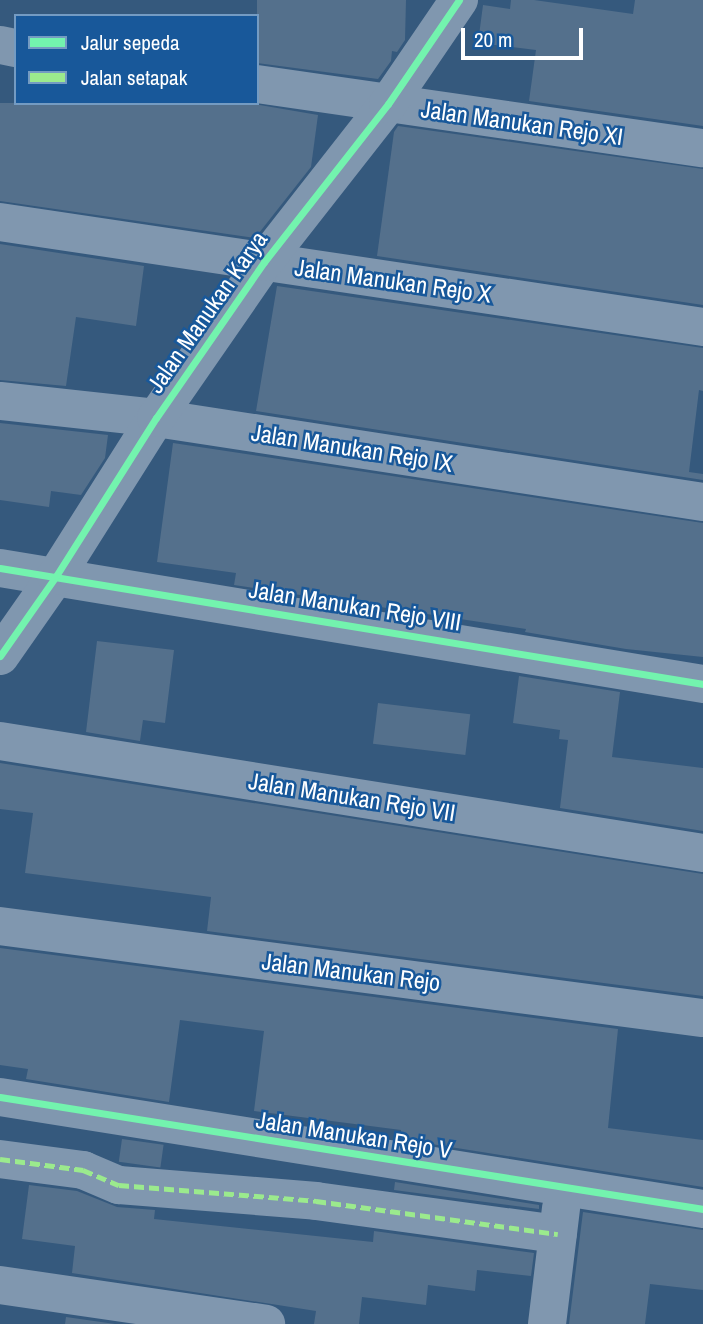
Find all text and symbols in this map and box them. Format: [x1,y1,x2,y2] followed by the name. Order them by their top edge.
[14,14,259,105] legend
[465,14,588,58] scale bar
[474,25,512,54] text: 20 m
[81,28,180,57] text: Jalur sepeda
[81,63,187,92] text: Jalan setapak
[419,95,625,151] street label: Jalan Manukan Rejo XI
[141,226,273,398] street label: Jalan Manukan Karya
[293,253,493,309] street label: Jalan Manukan Rejo X
[249,418,455,478] street label: Jalan Manukan Rejo IX
[247,575,463,637] street label: Jalan Manukan Rejo VIII
[247,766,457,828] street label: Jalan Manukan Rejo VII
[260,947,442,997] street label: Jalan Manukan Rejo
[254,1105,454,1165] street label: Jalan Manukan Rejo V

